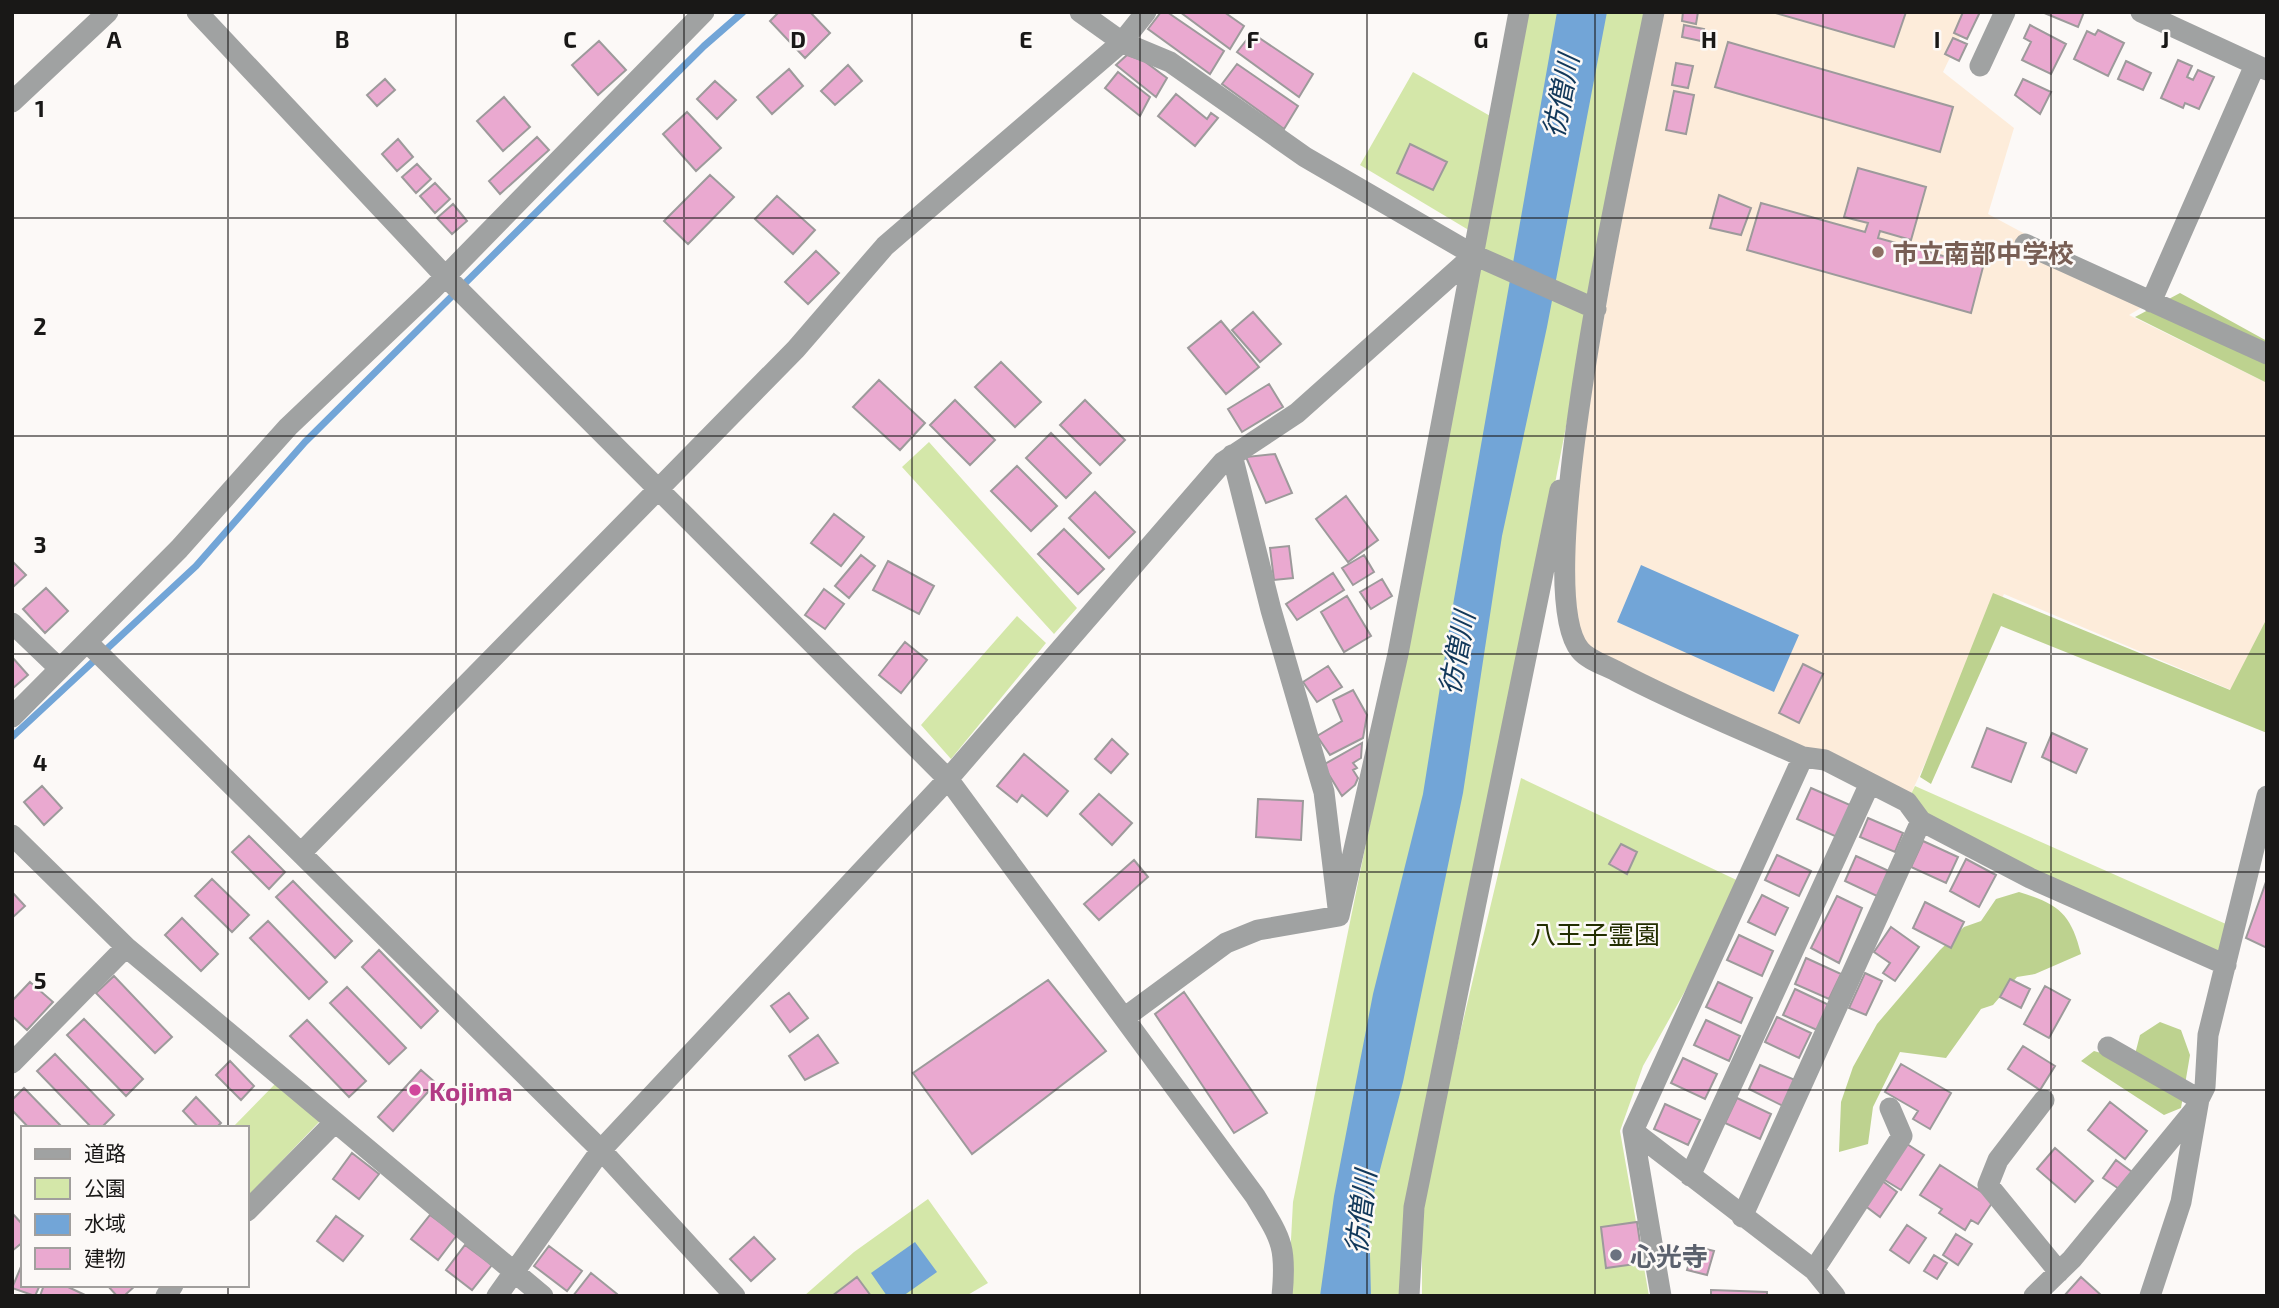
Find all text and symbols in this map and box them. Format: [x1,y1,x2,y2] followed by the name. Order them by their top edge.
[106,25,122,53] text: A
[335,25,349,53] text: B
[563,25,577,53] text: C
[790,25,806,53] text: D
[1019,25,1033,53] text: E
[1247,25,1260,53] text: F
[1474,25,1488,53] text: G
[1701,25,1717,53] text: H
[1934,25,1940,53] text: I
[2161,25,2169,53] text: J
[1535,49,1585,140] water label: 彷僧川
[35,94,45,122] text: 1
[1892,237,2074,268] place label: 市立南部中学校
[1870,244,1886,260] marker: 市立南部中学校
[33,312,47,340] text: 2
[33,530,47,558] text: 3
[1431,606,1481,697] water label: 彷僧川
[33,748,47,776] text: 4
[1530,918,1660,949] park label: 八王子霊園
[34,966,46,994] text: 5
[429,1075,513,1106] place label: Kojima
[407,1082,423,1098] marker: Kojima
[21,1126,248,1287] legend
[84,1140,126,1165] text: 道路
[1338,1165,1382,1256] water label: 彷僧川
[84,1175,126,1200] text: 公園
[84,1210,126,1235] text: 水域
[1630,1240,1708,1271] place label: 心光寺
[84,1245,126,1270] text: 建物
[1608,1247,1624,1263] marker: 心光寺

